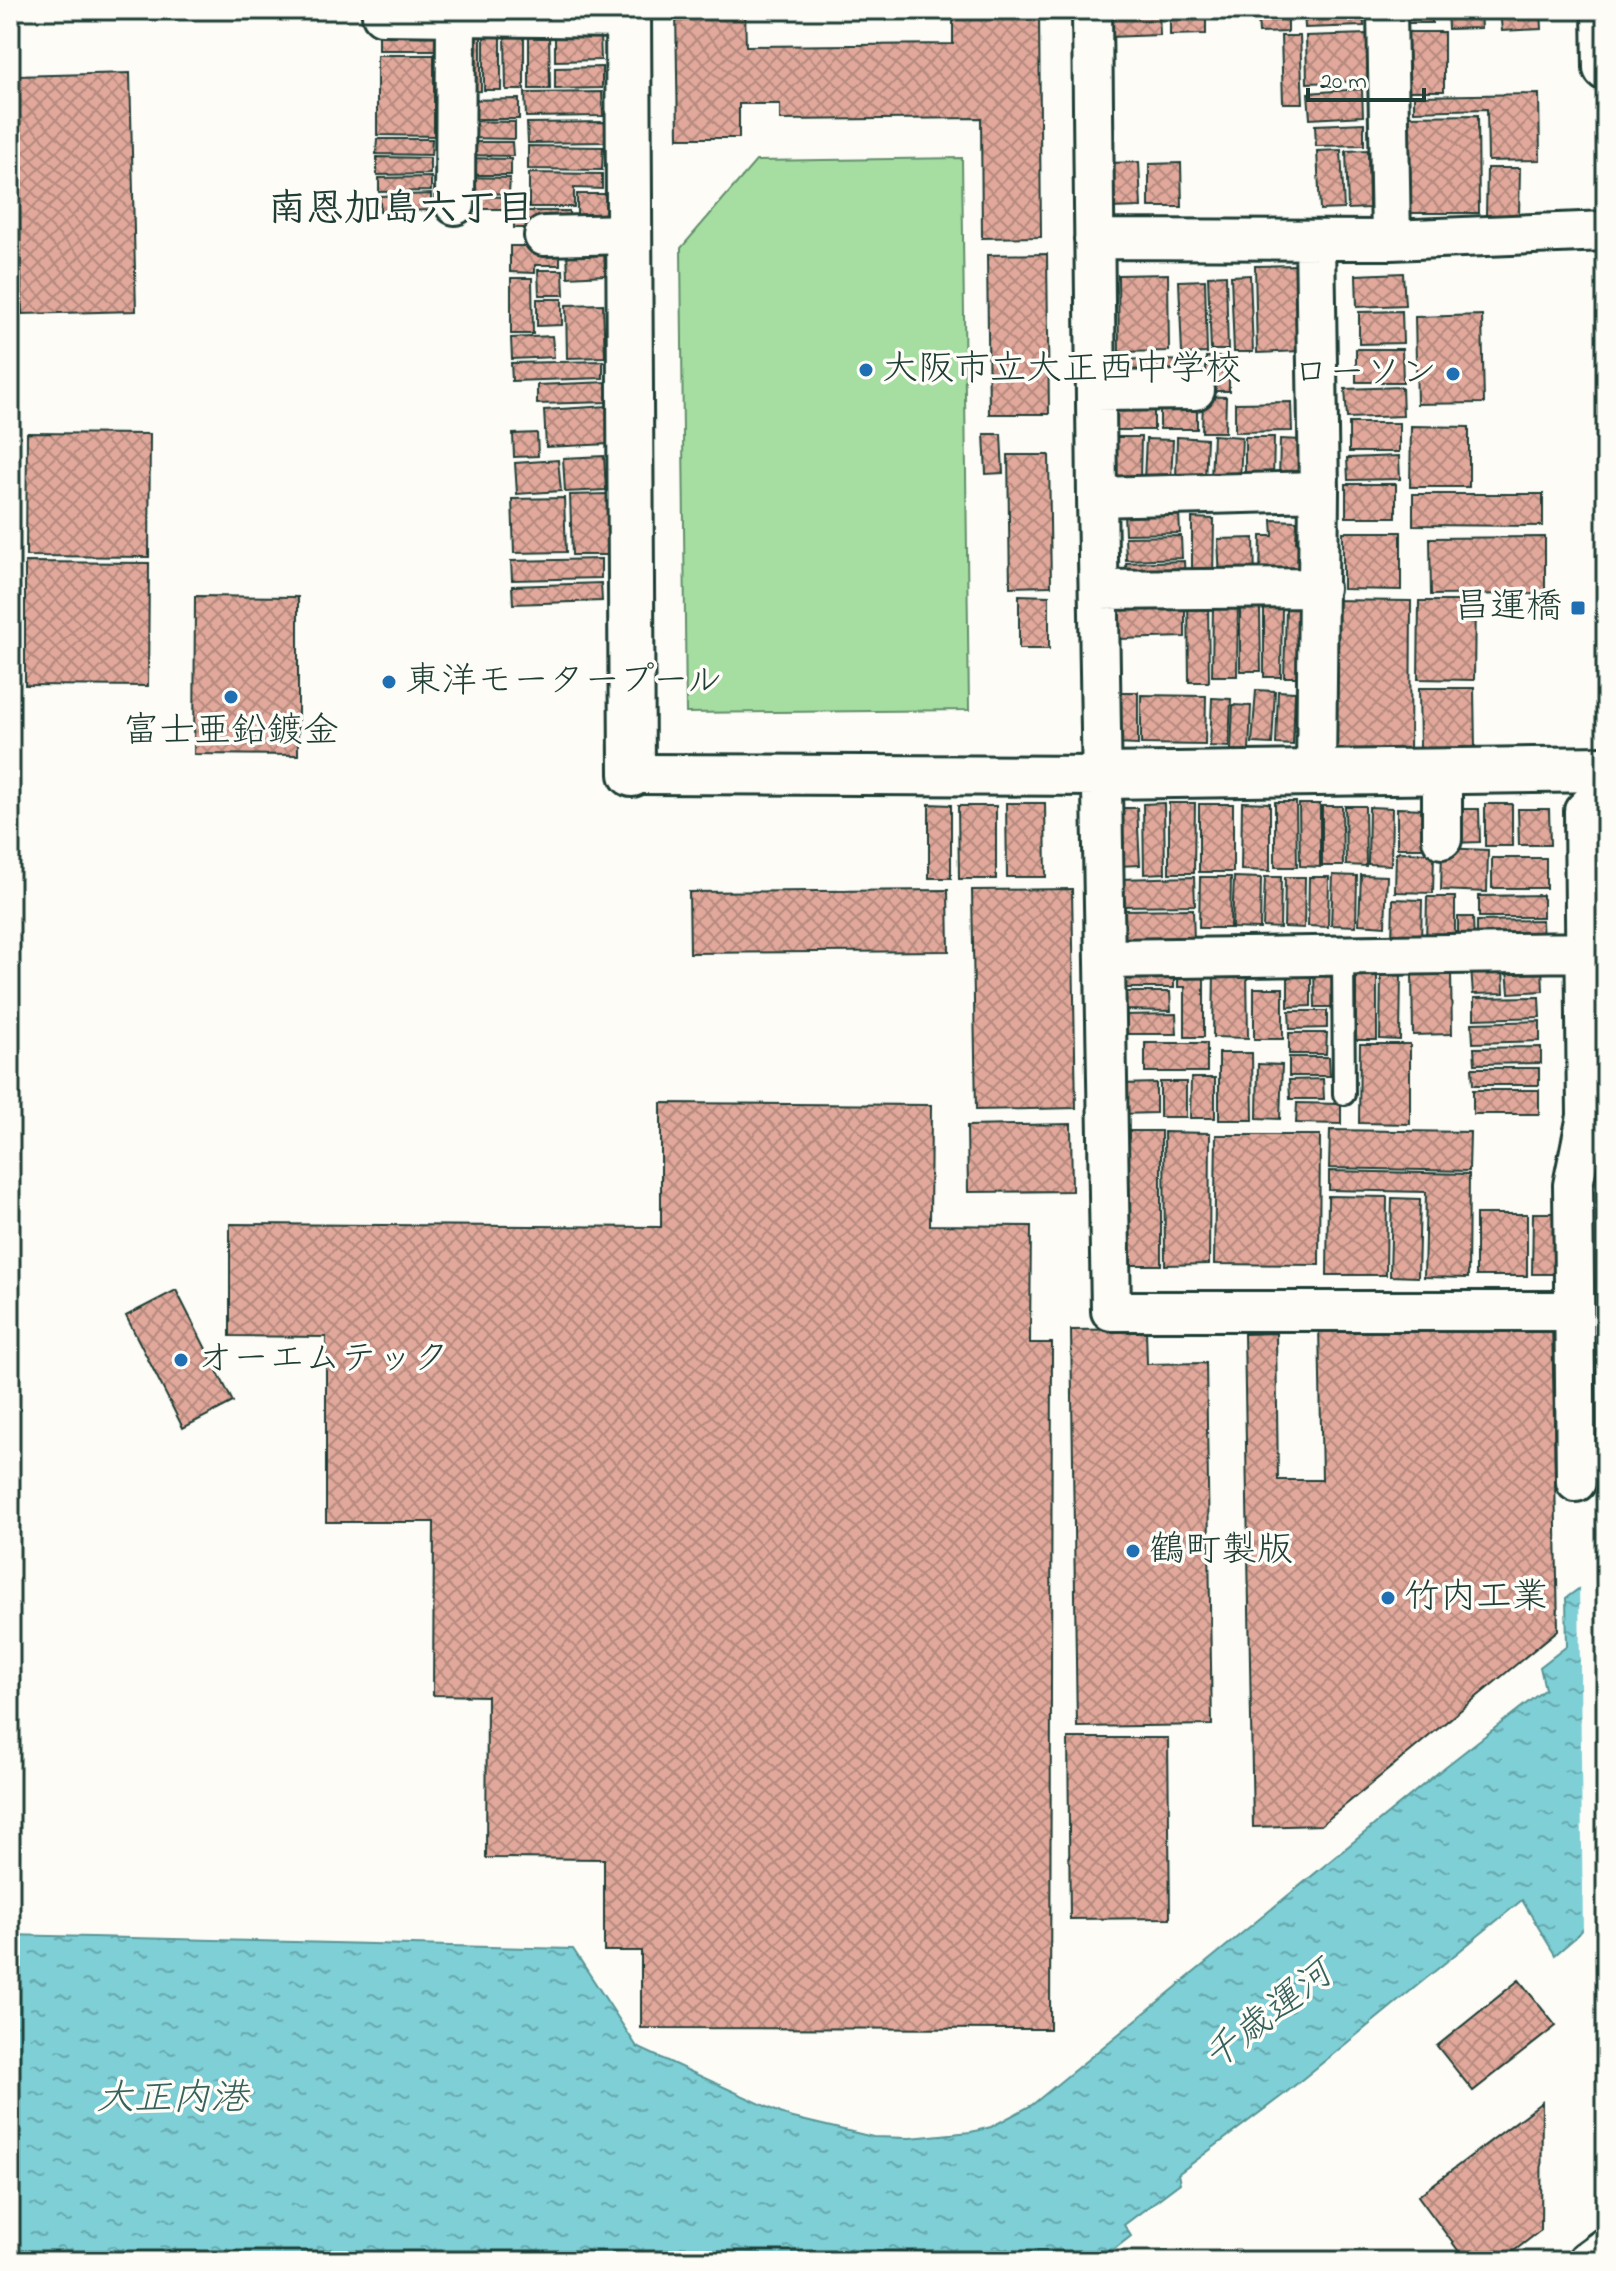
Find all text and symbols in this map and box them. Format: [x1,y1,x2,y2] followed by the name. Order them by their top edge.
[1308,52,1424,102] scale bar
[1320,65,1367,100] text: 20 m
[268,183,534,239] district label: 南恩加島六丁目
[882,344,1242,397] place label: 大阪市立大正西中学校
[1293,348,1437,401] place label: ローソン
[857,361,875,379] marker: 大阪市立大正西中学校
[1444,365,1462,383] marker: ローソン
[1454,582,1562,635] place label: 昌運橋
[1569,599,1587,617] marker: 昌運橋
[405,656,723,709] place label: 東洋モータープール
[380,673,398,691] marker: 東洋モータープール
[222,688,240,706] marker: 富士亜鉛鍍金
[123,706,339,759] place label: 富士亜鉛鍍金
[197,1334,449,1387] place label: オーエムテック
[172,1351,190,1369] marker: オーエムテック
[1149,1525,1293,1578] place label: 鶴町製版
[1124,1542,1142,1560] marker: 鶴町製版
[1404,1572,1548,1625] place label: 竹内工業
[1379,1589,1397,1607] marker: 竹内工業
[1192,1945,1350,2086] water label: 千歳運河
[96,2072,251,2128] water label: 大正内港

